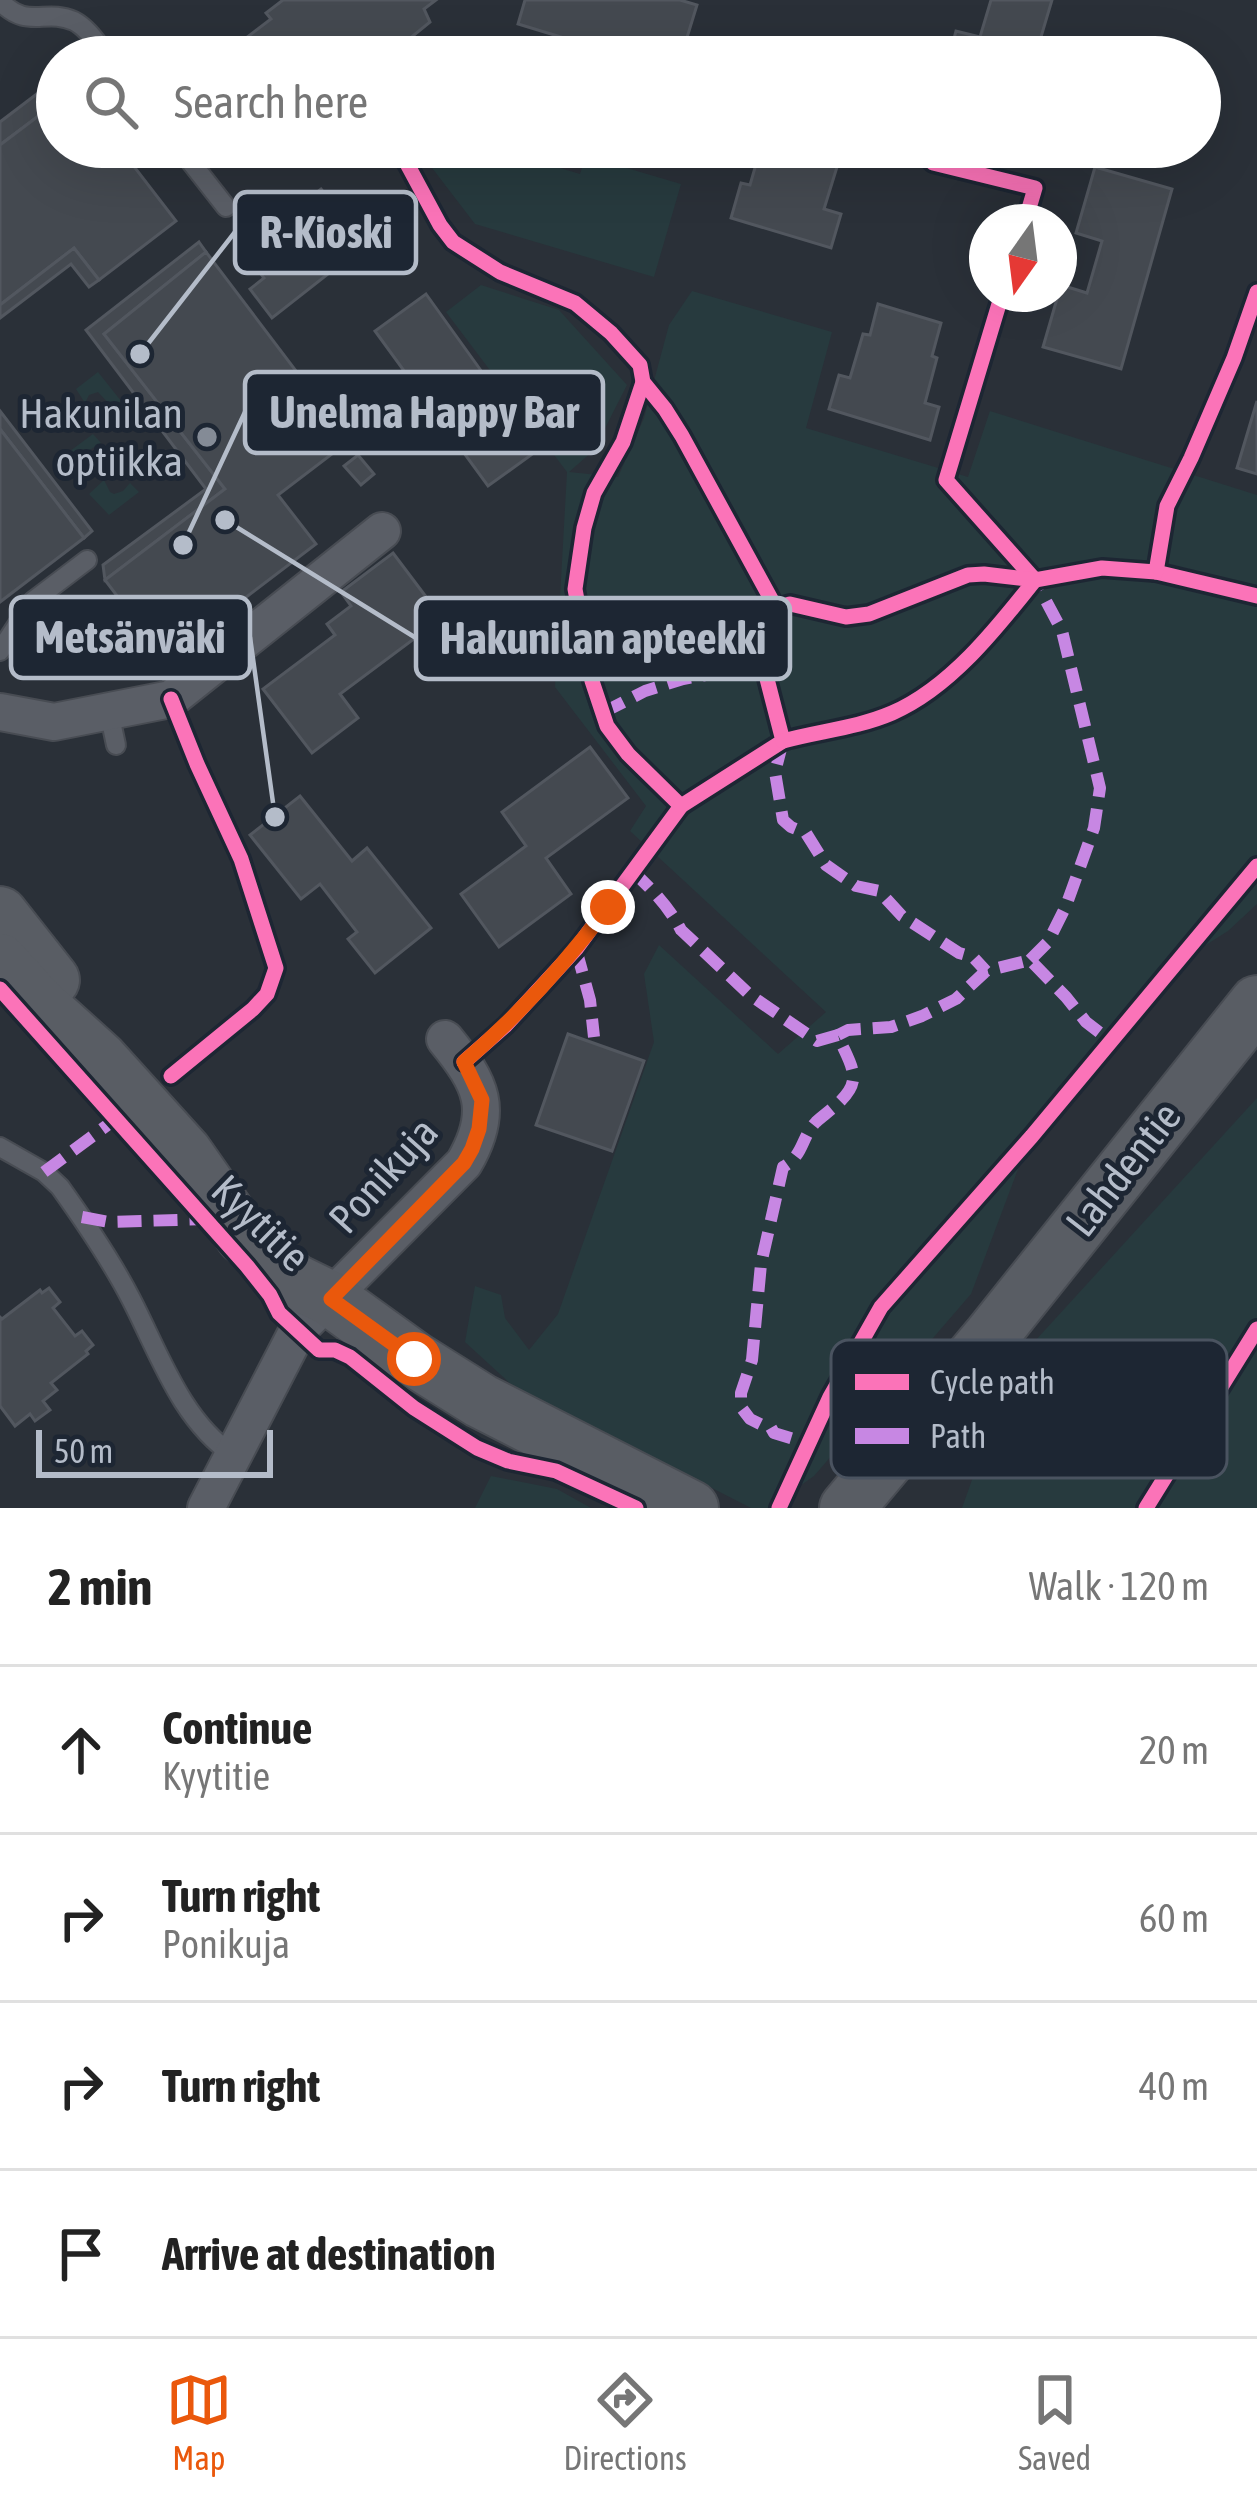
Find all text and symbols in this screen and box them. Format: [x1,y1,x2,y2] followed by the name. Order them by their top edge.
[36,36,1221,168] search box
[78,69,144,135] icon: search
[174,76,368,128] text: Search here
[235,192,416,273] callout: R-Kioski
[969,204,1077,312] north arrow
[259,206,393,258] text: R-Kioski
[245,372,603,453] callout: Unelma Happy Bar
[269,386,581,438] text: Unelma Happy Bar
[19,389,183,485] place label: Hakunilan optiikka
[194,424,220,450] marker: Hakunilan optiikka
[11,597,250,678] callout: Metsänväki
[416,598,790,679] callout: Hakunilan apteekki
[34,611,226,663] text: Metsänväki
[440,612,766,664] text: Hakunilan apteekki
[581,880,635,934] route end
[1056,1093,1190,1245] street label: Lahdentie
[319,1108,447,1242] street label: Ponikuja
[202,1165,320,1281] street label: Kyytitie
[387,1332,441,1386] route start
[831,1340,1227,1478] legend
[930,1363,1055,1401] text: Cycle path
[930,1417,986,1455] text: Path
[36,1424,273,1477] scale bar
[54,1432,113,1470] text: 50 m
[48,1557,152,1616] text: 2 min
[1029,1564,1209,1608] text: Walk · 120 m
[162,1702,313,1754] text: Continue
[48,1717,114,1783] icon: ahead
[1139,1728,1209,1772] text: 20 m
[162,1754,270,1798] text: Kyytitie
[162,1870,320,1922] text: Turn right
[48,1885,114,1951] icon: right
[1139,1896,1209,1940] text: 60 m
[162,1922,290,1966] text: Ponikuja
[48,2053,114,2119] icon: right
[162,2060,320,2112] text: Turn right
[1139,2064,1209,2108] text: 40 m
[48,2221,114,2287] icon: arrive
[162,2228,496,2280] text: Arrive at destination
[166,2367,232,2477] tab: Map
[563,2367,687,2477] tab: Directions
[1018,2367,1091,2477] tab: Saved

